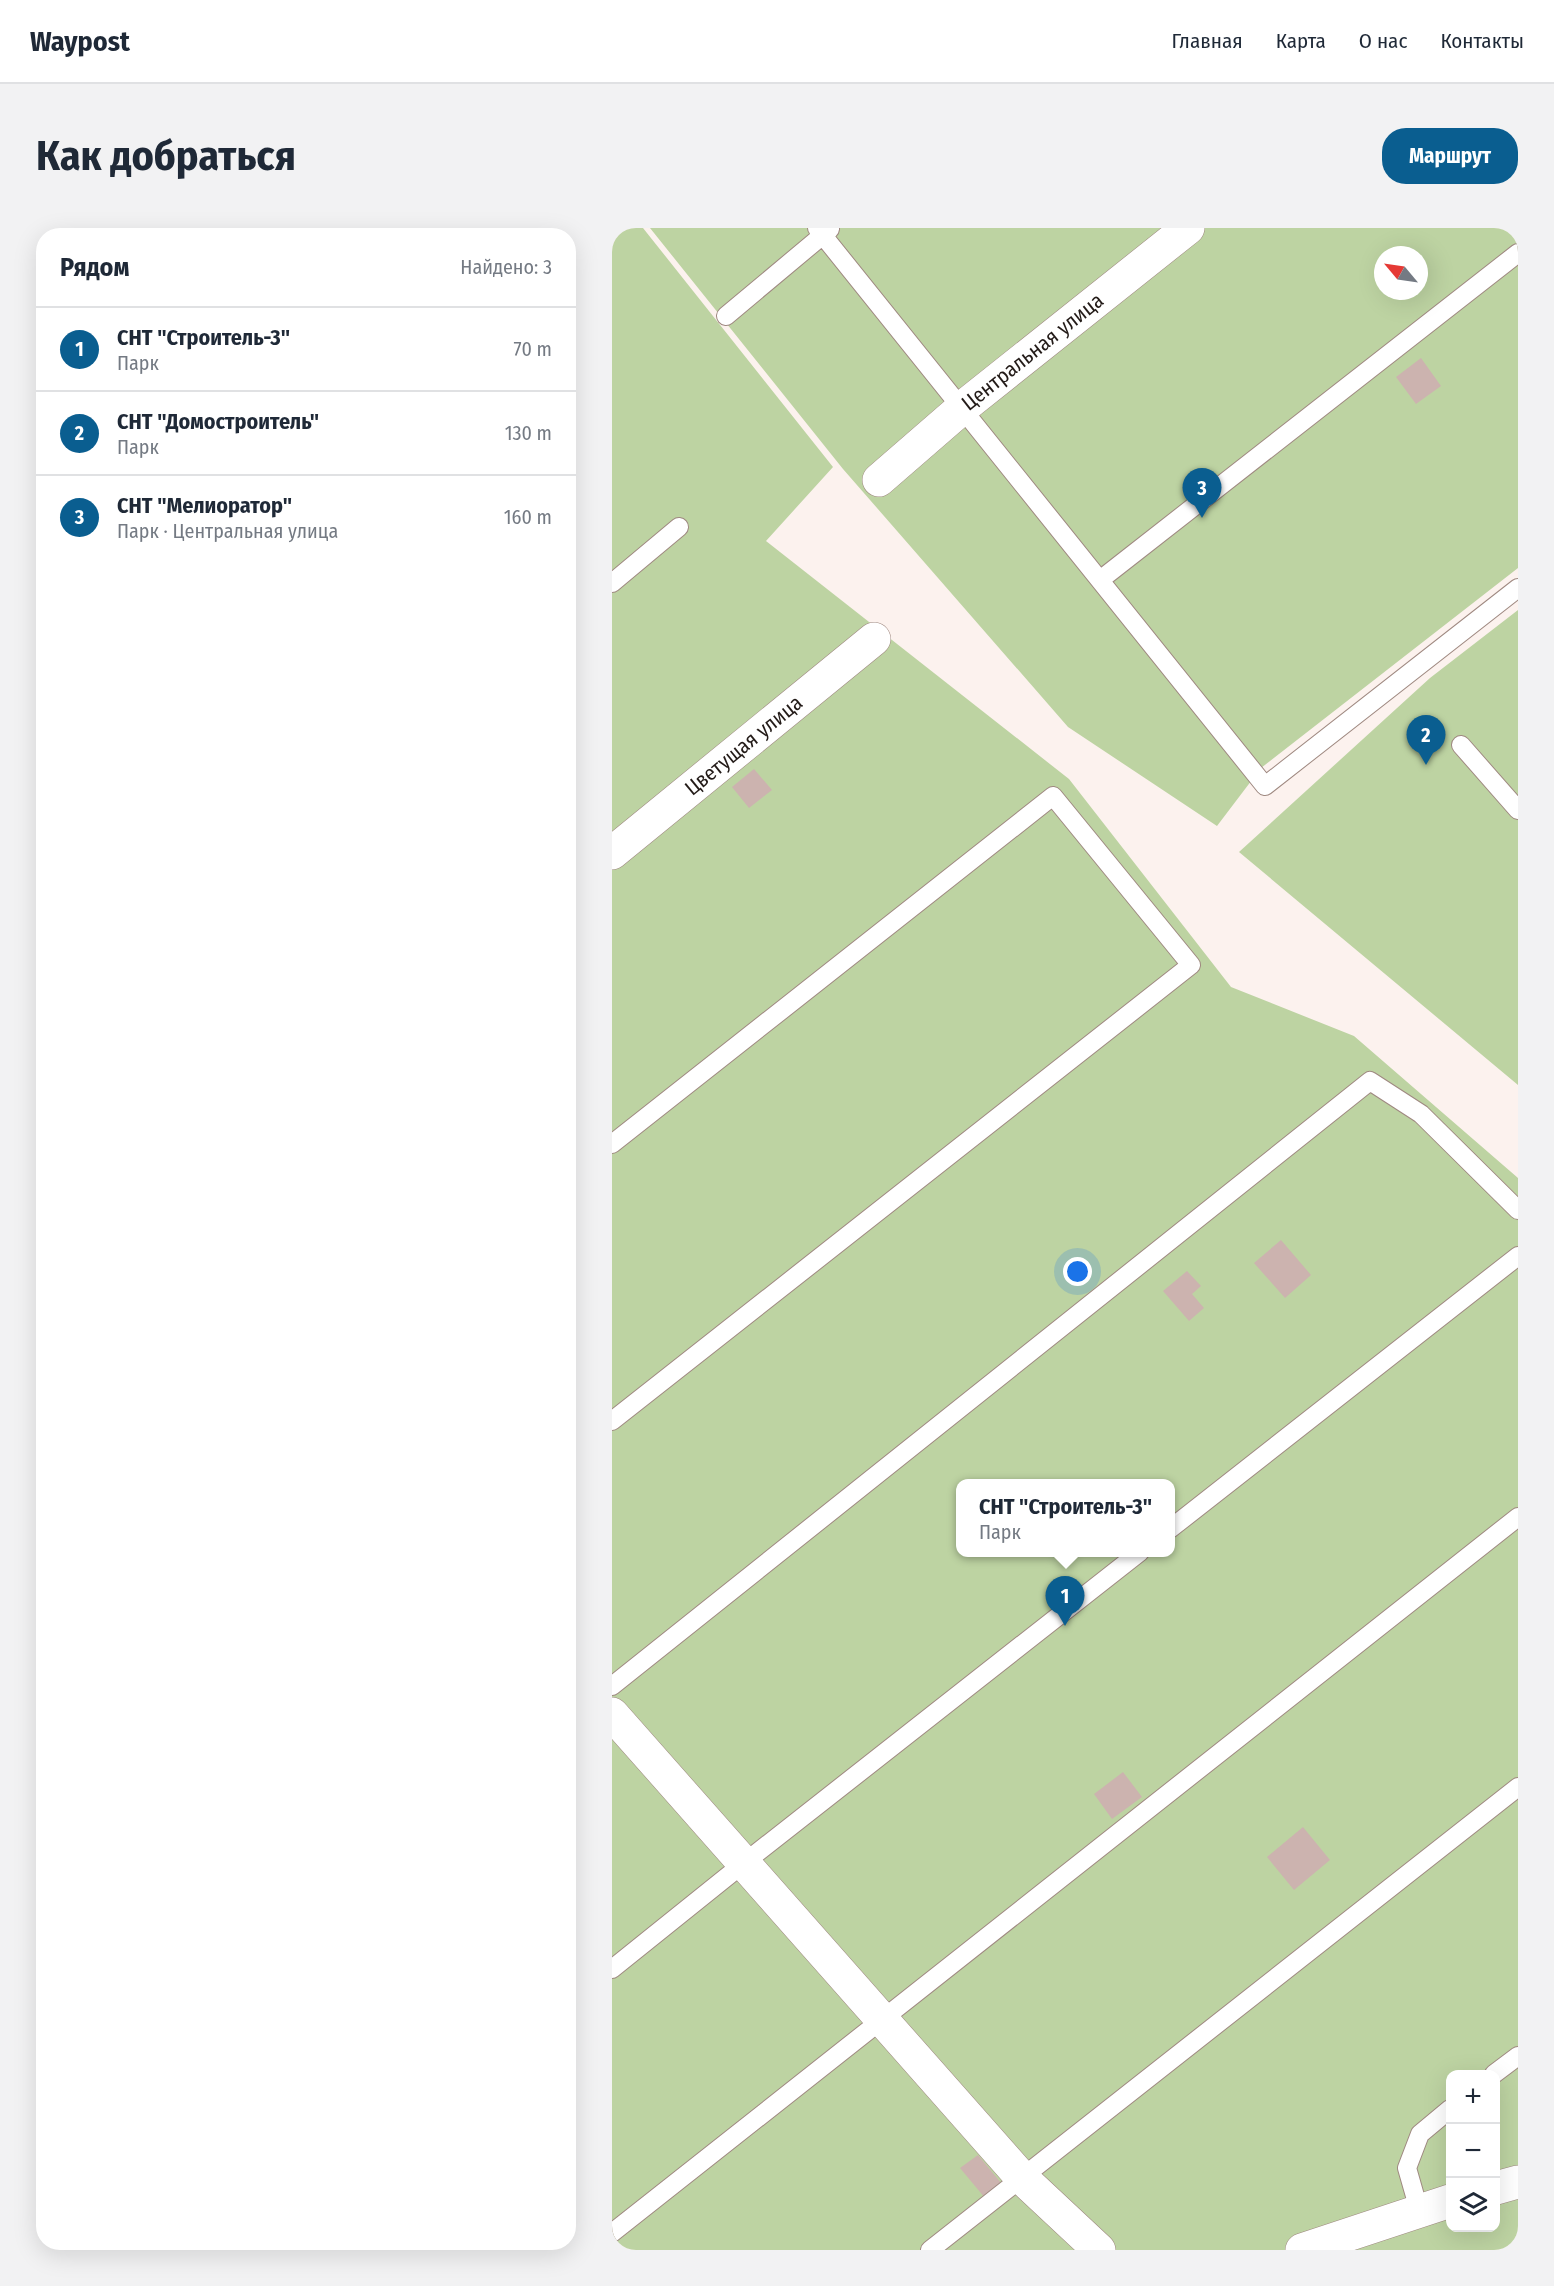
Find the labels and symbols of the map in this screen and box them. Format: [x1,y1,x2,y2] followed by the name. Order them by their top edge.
[1374,246,1428,300] north arrow
[956,287,1109,416] street label: Центральная улица
[1182,468,1222,518] pin: 3
[680,690,808,801] street label: Цветущая улица
[1406,716,1446,765] pin: 2
[1063,1257,1092,1286] your location
[1046,1576,1084,1626] pin: 1

